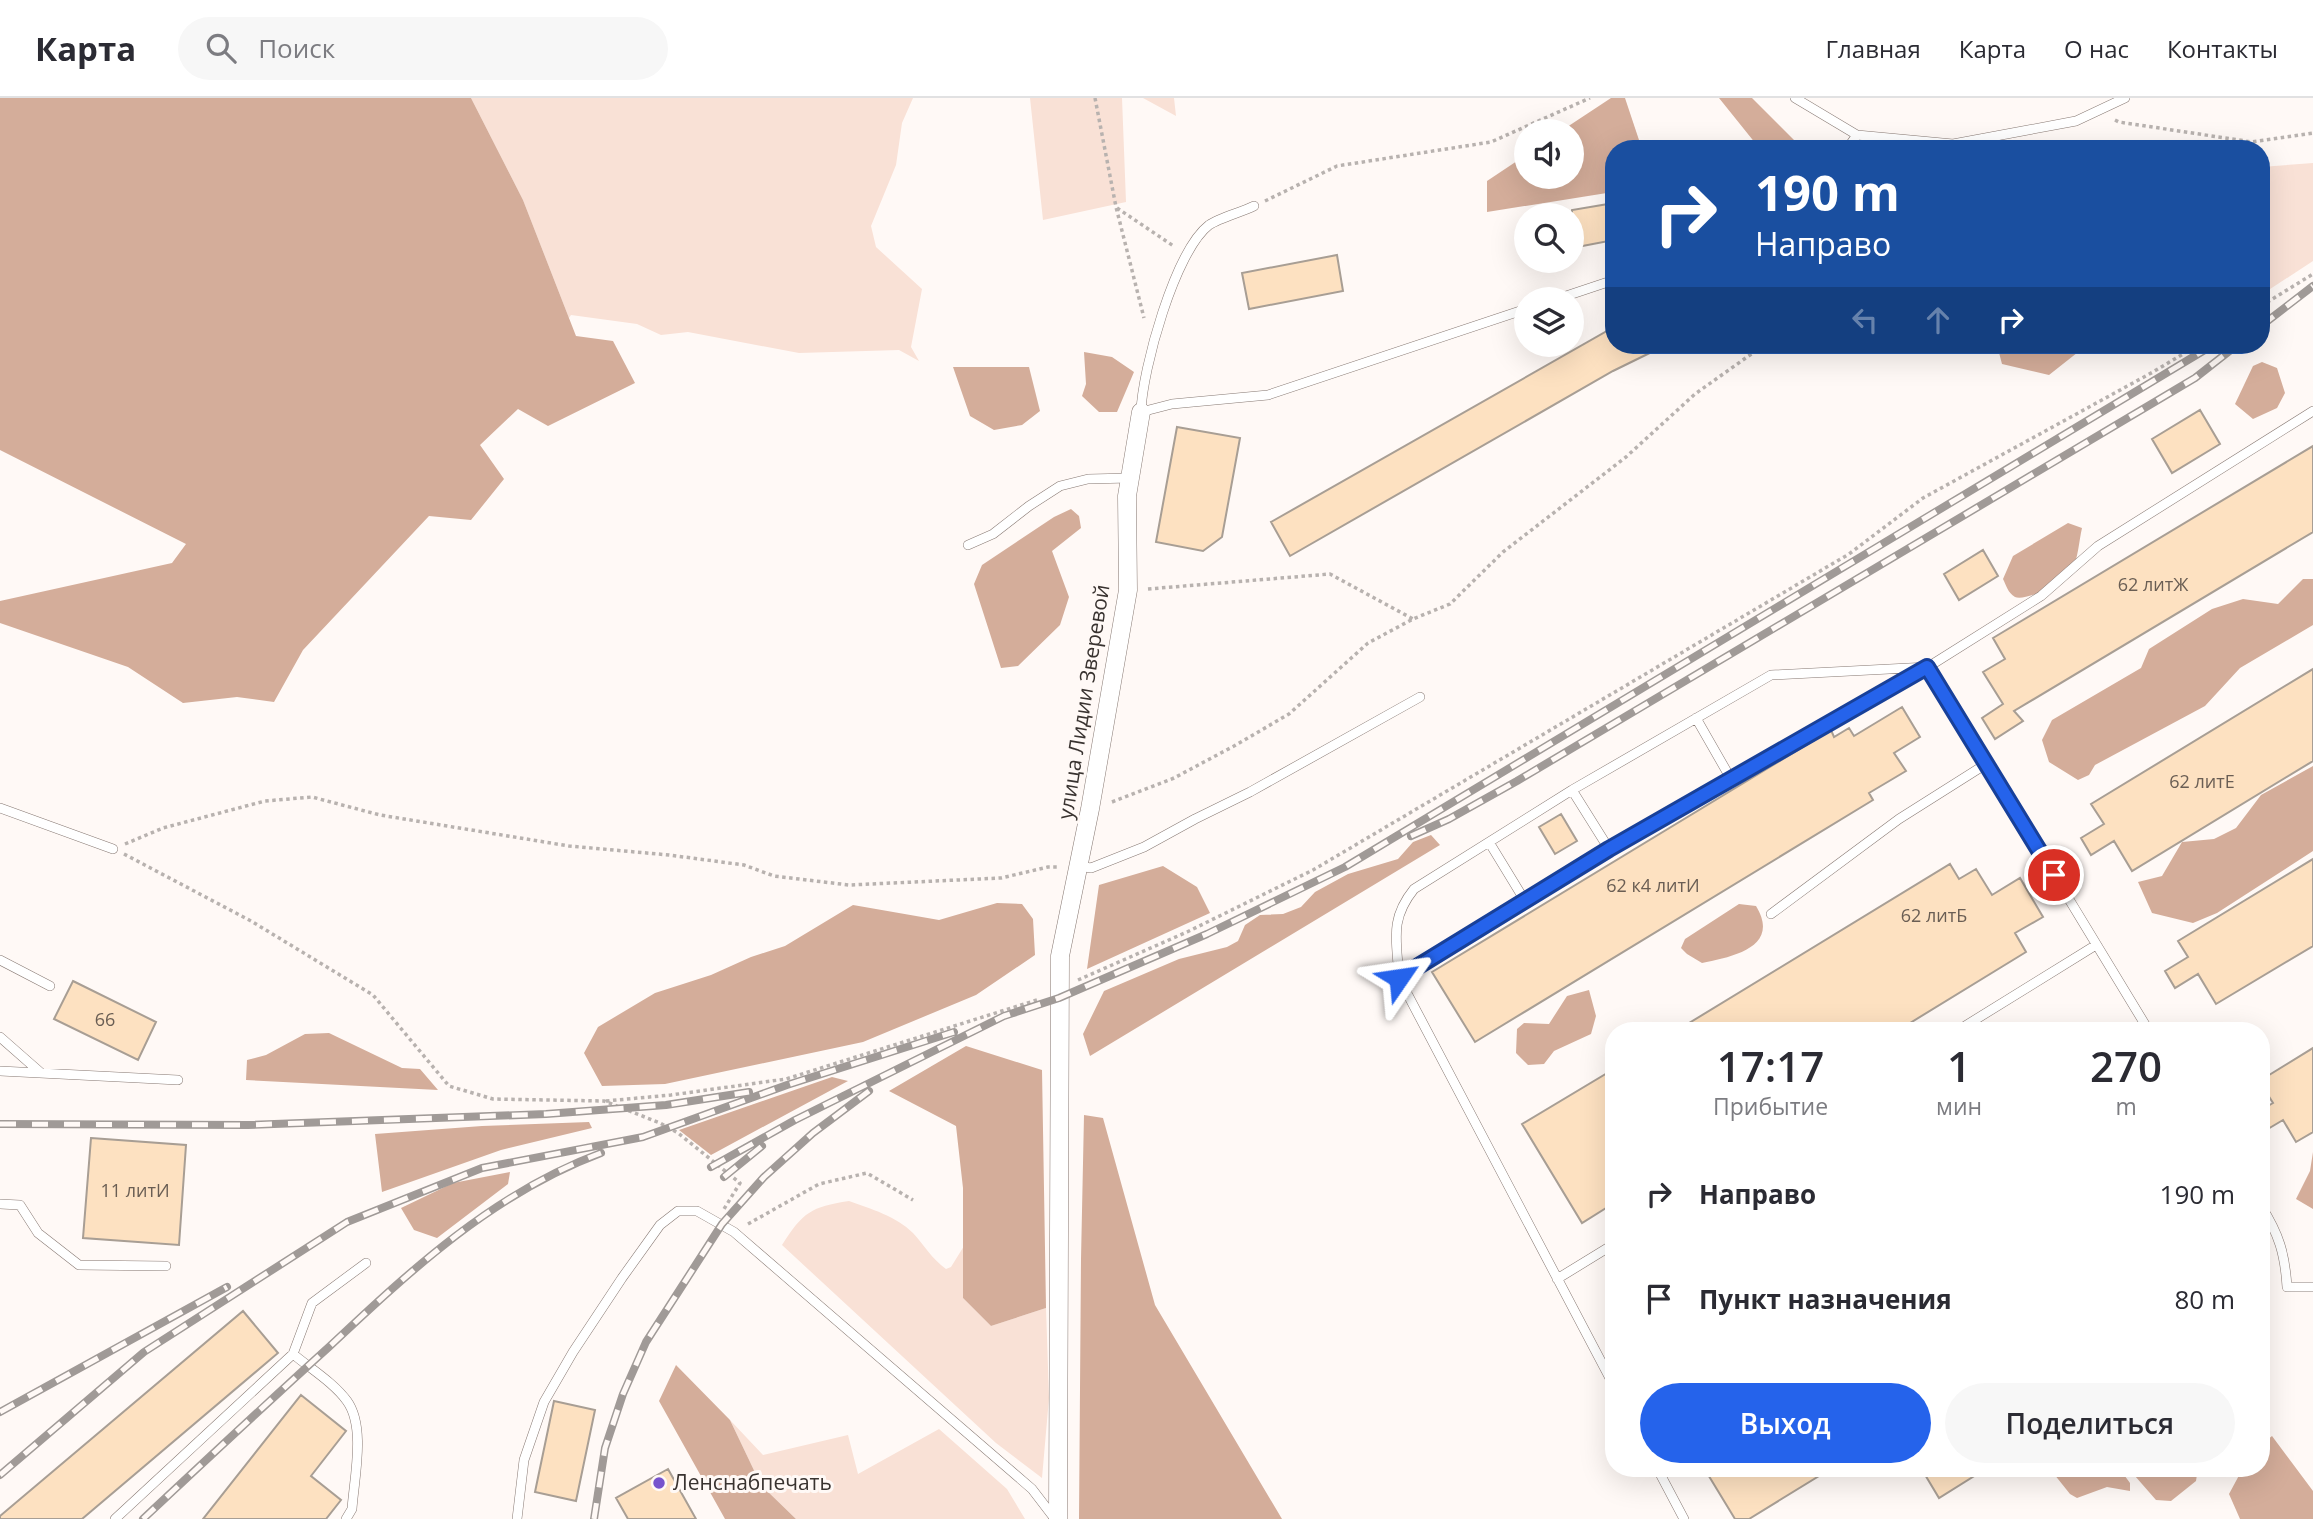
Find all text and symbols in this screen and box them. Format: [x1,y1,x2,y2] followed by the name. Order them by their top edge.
[178,17,668,80] search box
[35,26,136,71] text: Карта
[202,29,240,67] icon: search
[258,30,335,66] text: Поиск
[1826,32,1921,65] text: Главная
[1959,32,2026,65] text: Карта
[2064,32,2129,65] text: О нас
[2167,32,2278,65] text: Контакты
[1514,119,1584,357] map controls
[1514,119,1584,189] button: sound
[1755,159,1900,225] text: 190 m
[1640,168,1731,259] icon: right
[1514,203,1584,273] button: search
[1755,222,1891,265] text: Направо
[1514,287,1584,357] button: layers
[1846,301,1884,339] icon: left
[1919,301,1957,339] icon: ahead
[1992,301,2030,339] icon: right
[2118,572,2189,596] house number: 62 литЖ
[1051,582,1115,821] street label: улица Лидии Зверевой
[2169,769,2235,793] house number: 62 литЕ
[2024,845,2084,905] pin
[2035,856,2073,894] icon: arrive
[1606,873,1700,897] house number: 62 к4 литИ
[1901,903,1967,927] house number: 62 литБ
[1362,941,1436,1015] position arrow
[95,1007,115,1031] house number: 66
[1717,1037,1824,1094] text: 17:17
[1947,1037,1971,1094] text: 1
[2090,1037,2162,1094] text: 270
[1713,1090,1828,1122] text: Прибытие
[1936,1090,1982,1122] text: мин
[2115,1090,2137,1122] text: m
[1640,1175,1678,1213] icon: right
[1699,1176,1816,1212] text: Направо
[2160,1176,2235,1212] text: 190 m
[100,1178,170,1202] house number: 11 литИ
[1640,1280,1678,1318] icon: arrive
[1699,1281,1952,1317] text: Пункт назначения
[2174,1281,2235,1317] text: 80 m
[1640,1383,1931,1463] button: Выход
[1945,1383,2235,1463] button: Поделиться
[673,1468,832,1496] place label: Ленснабпечать
[651,1475,667,1491] marker: Ленснабпечать

